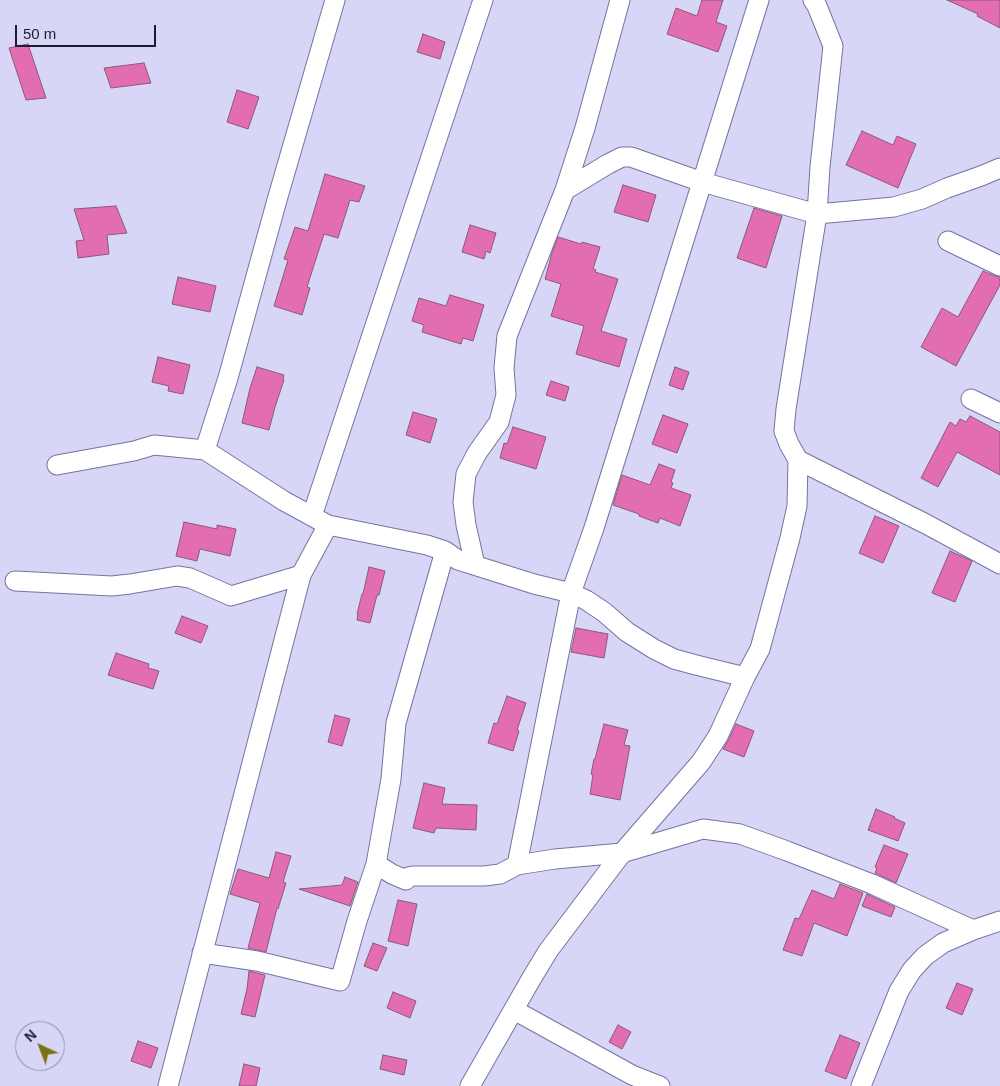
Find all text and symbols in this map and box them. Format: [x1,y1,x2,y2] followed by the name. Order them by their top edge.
[18,15,159,47] scale bar
[23,25,56,42] text: 50 m
[15,1021,65,1071] north arrow
[21,1026,40,1045] text: N

